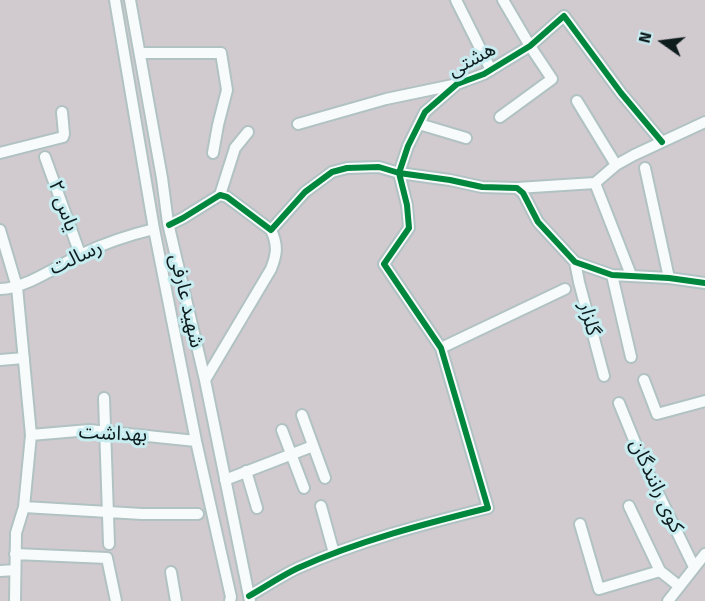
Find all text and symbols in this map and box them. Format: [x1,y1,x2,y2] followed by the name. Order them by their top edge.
[633,12,693,72] north arrow
[635,30,656,45] text: N
[444,38,500,82] street label: هشتی
[43,177,83,235] street label: یاس ۲
[46,235,106,281] street label: رسالت
[164,252,208,350] street label: شهید عارفی
[573,300,605,338] street label: گلزار
[78,420,148,448] street label: بهداشت
[624,435,688,537] street label: کوی رانندگان

